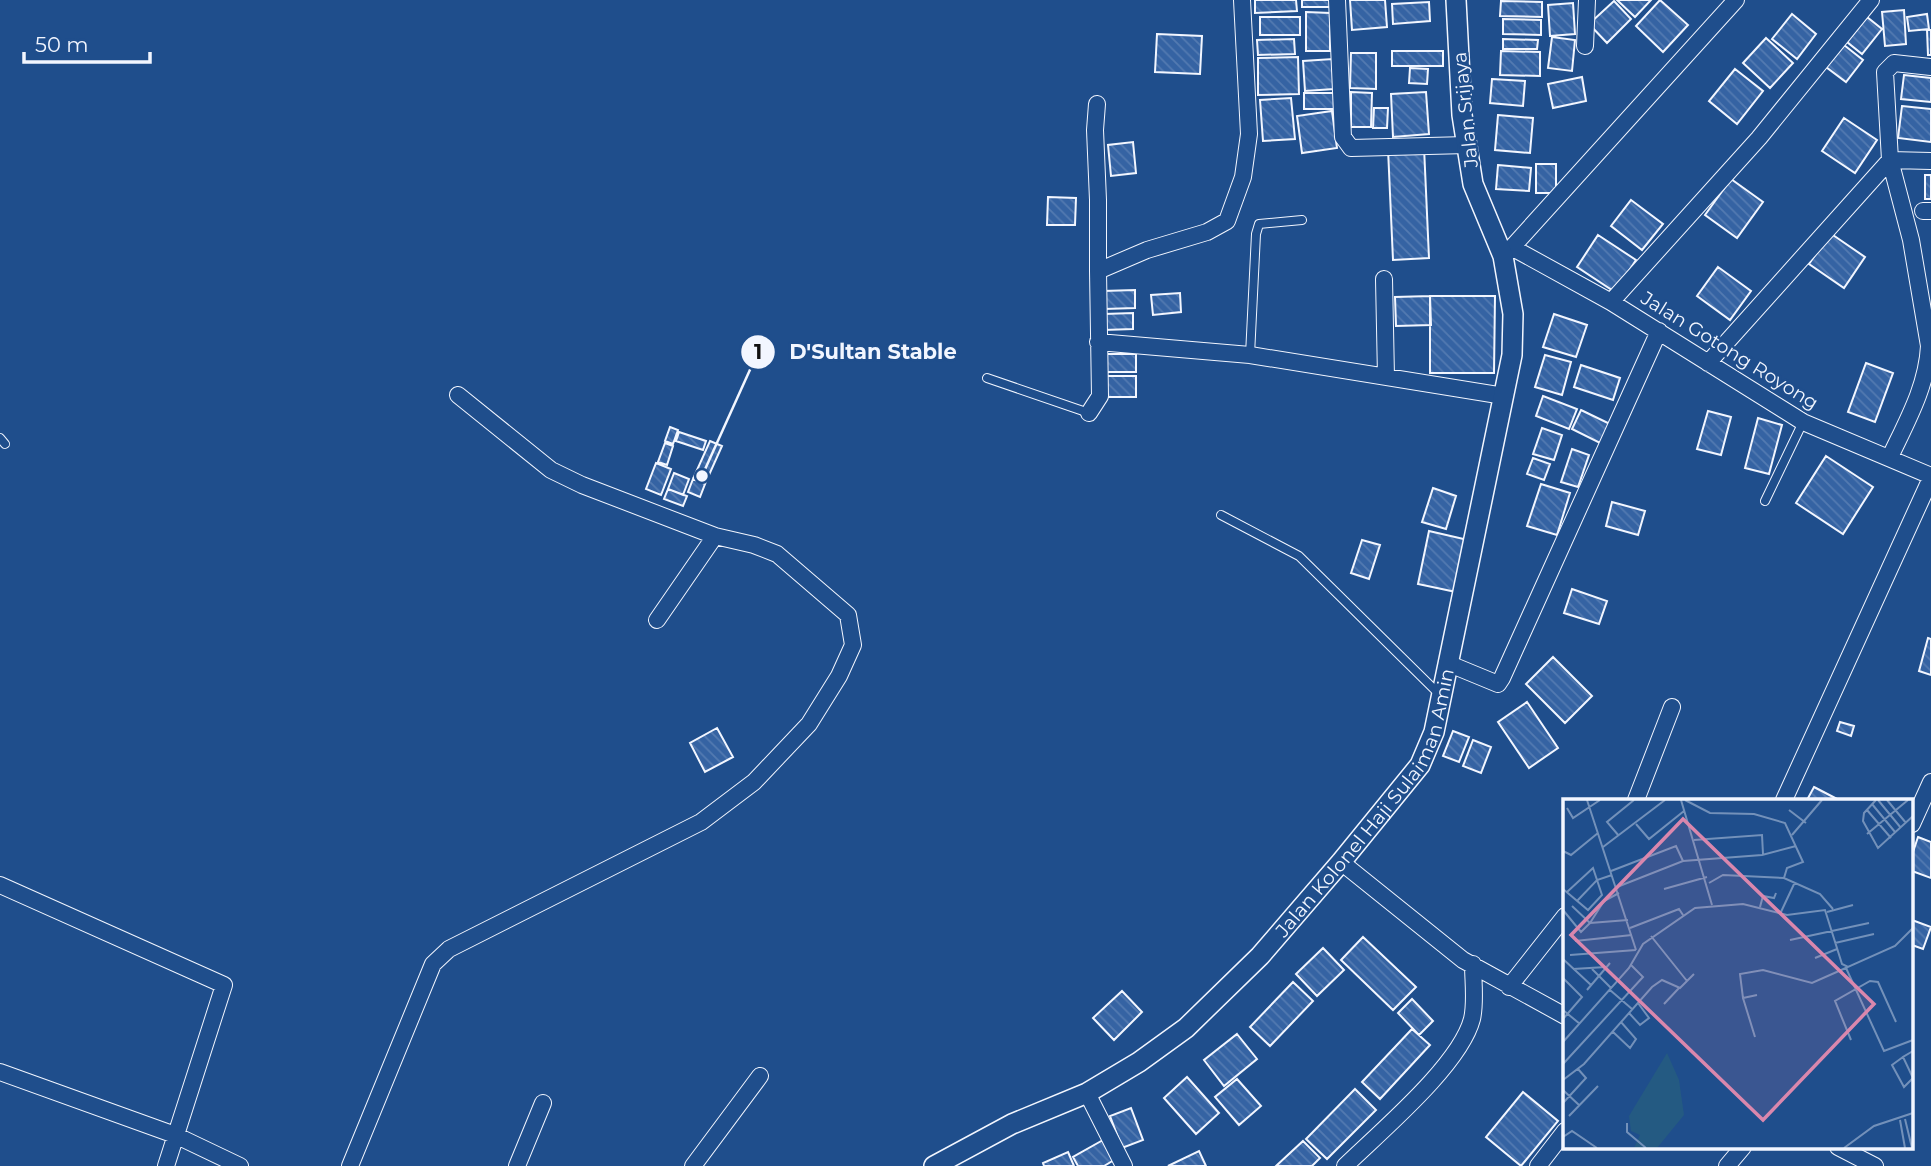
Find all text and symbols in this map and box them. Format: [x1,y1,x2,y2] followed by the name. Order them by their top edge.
[24,21,150,65] scale bar
[35,32,89,57] text: 50 m
[1448,51,1483,170] street label: Jalan Srijaya
[1636,286,1823,414] street label: Jalan Gotong Royong
[740,331,971,373] callout: D'Sultan Stable
[754,339,762,364] text: 1
[789,339,957,364] text: D'Sultan Stable
[1270,666,1459,942] street label: Jalan Kolonel Haji Sulaiman Amin
[1563,799,1913,1148] inset map

